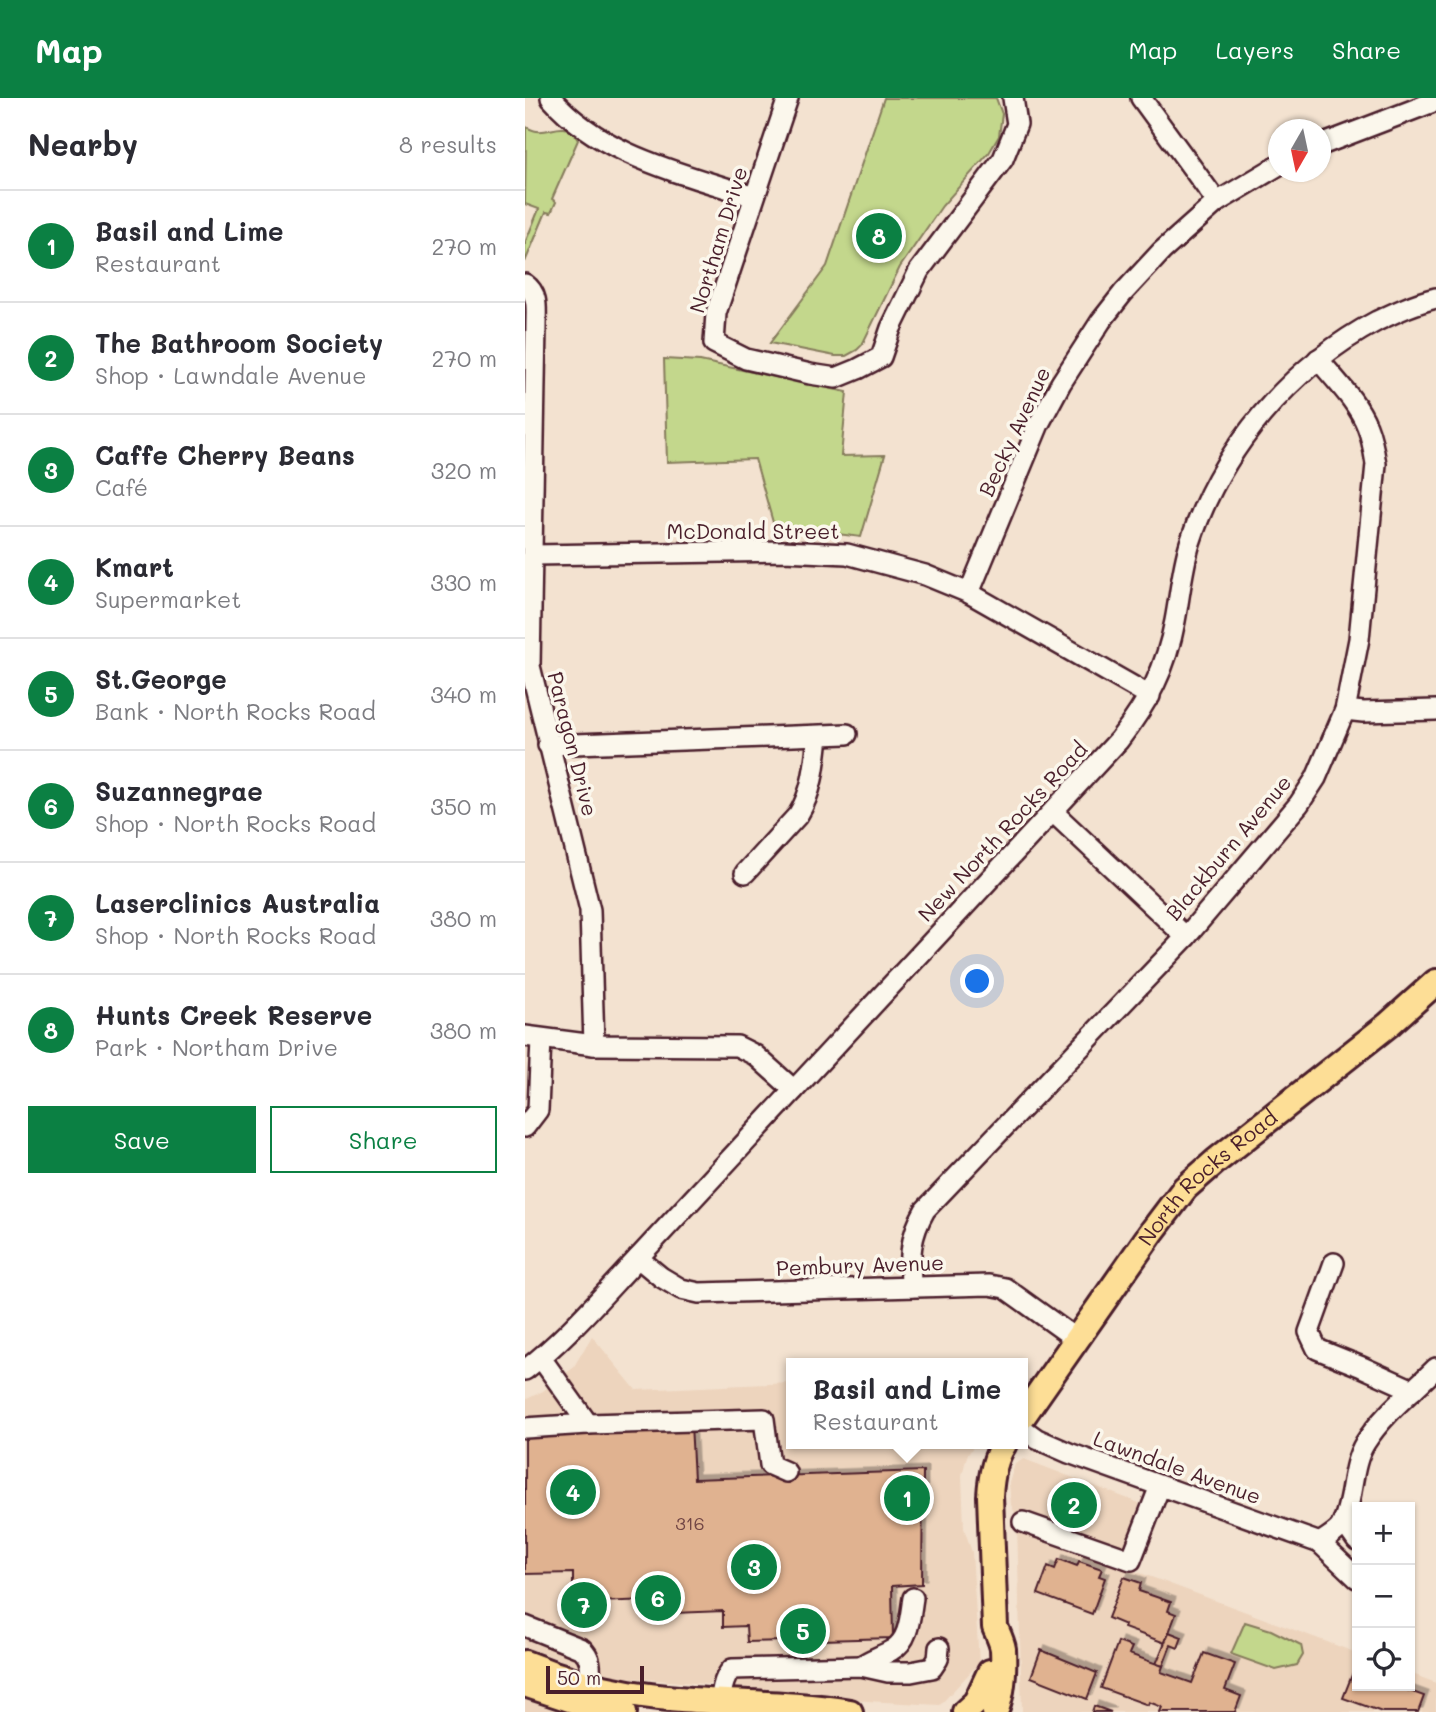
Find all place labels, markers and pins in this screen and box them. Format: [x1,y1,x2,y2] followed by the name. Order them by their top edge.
[856,210,902,262] pin: 8
[550,1466,596,1518] pin: 4
[884,1472,930,1524] pin: 1
[1051,1479,1097,1531] pin: 2
[731,1541,777,1593] pin: 3
[635,1572,681,1624] pin: 6
[561,1579,607,1631] pin: 7
[780,1605,826,1657] pin: 5

